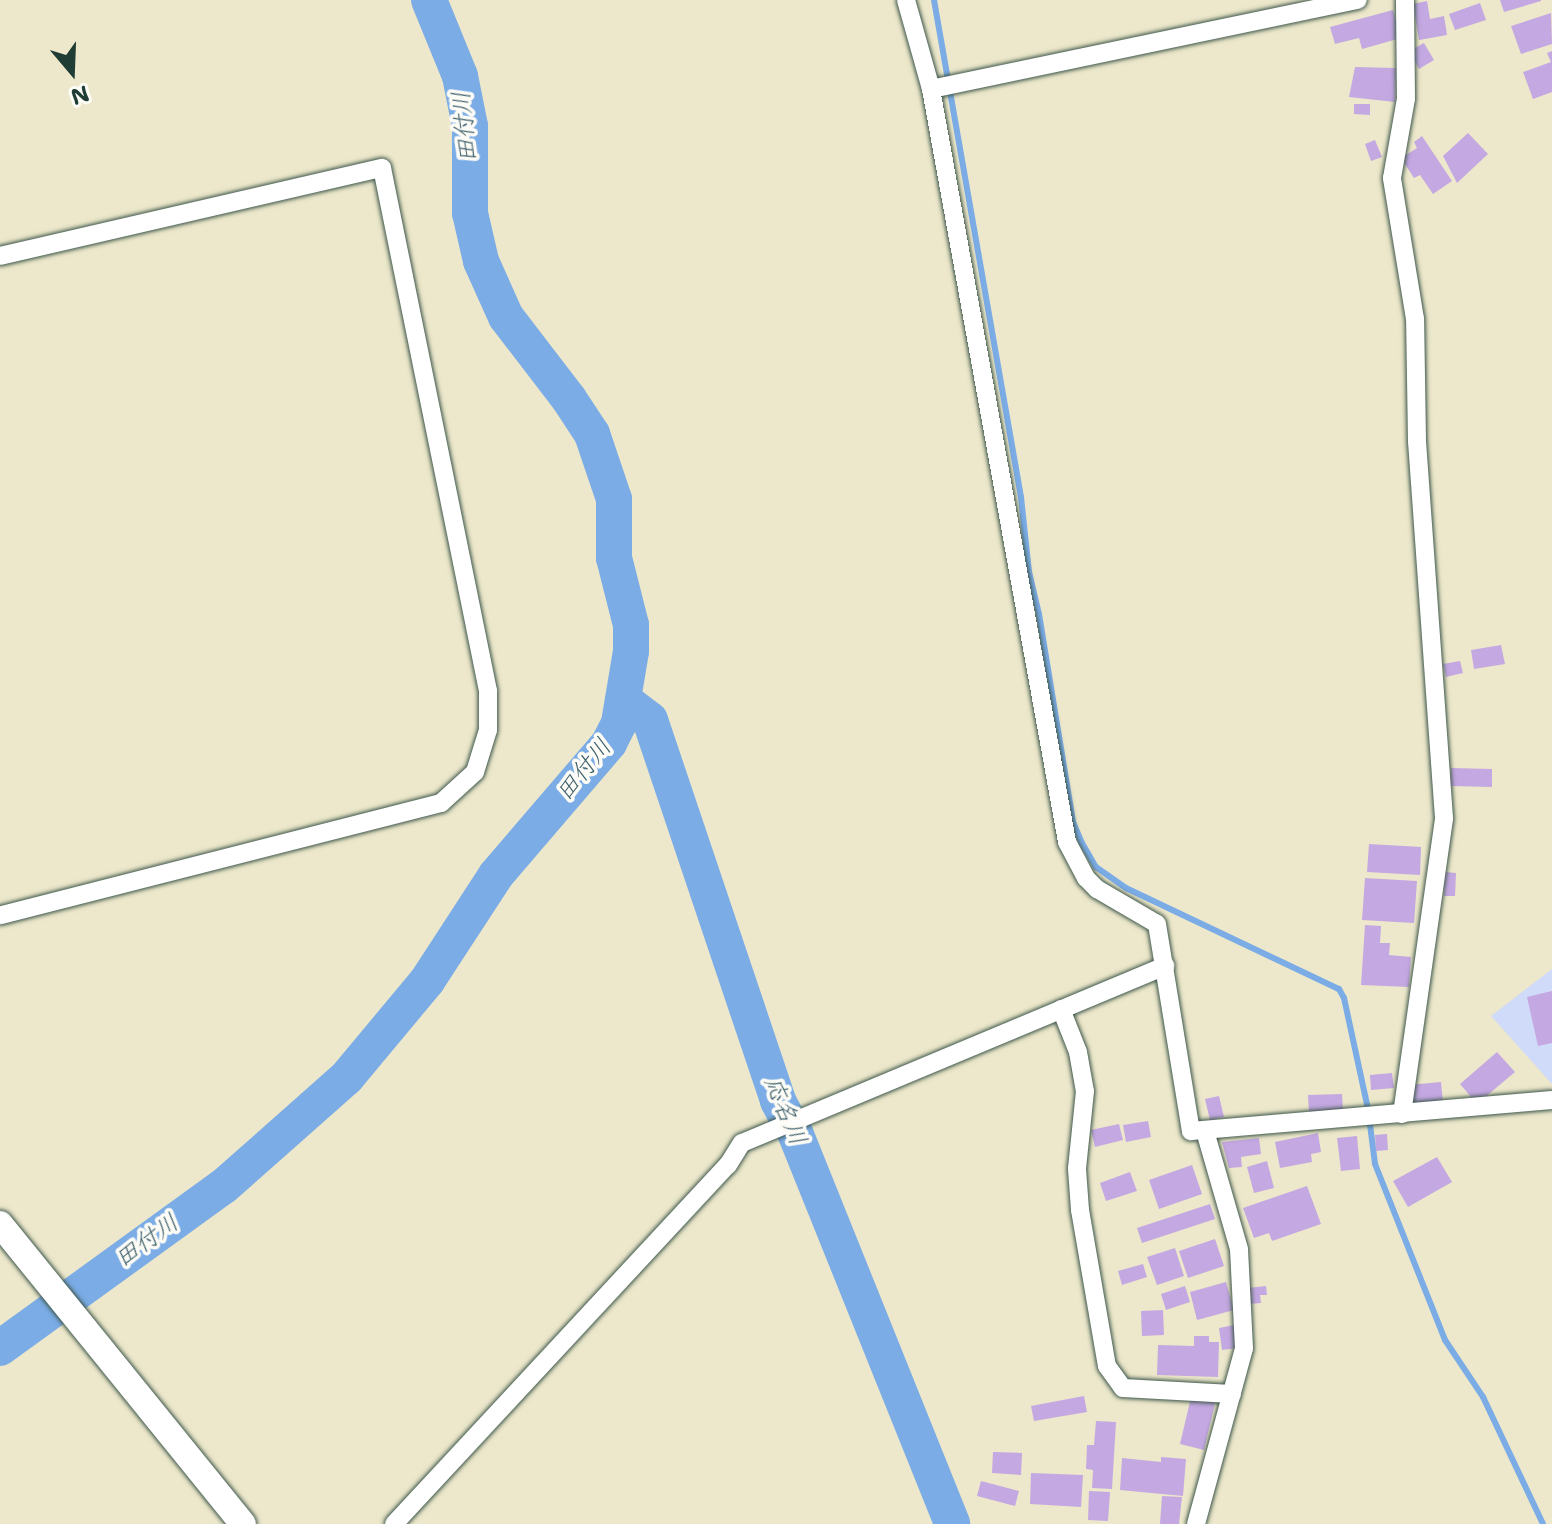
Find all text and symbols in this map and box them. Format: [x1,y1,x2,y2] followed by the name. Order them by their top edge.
[32,32,112,112] north arrow
[67,79,93,112] text: N
[447,90,483,164] water label: 田付川
[550,733,618,807] water label: 田付川
[758,1072,812,1150] water label: 応名川
[109,1208,185,1274] water label: 田付川

